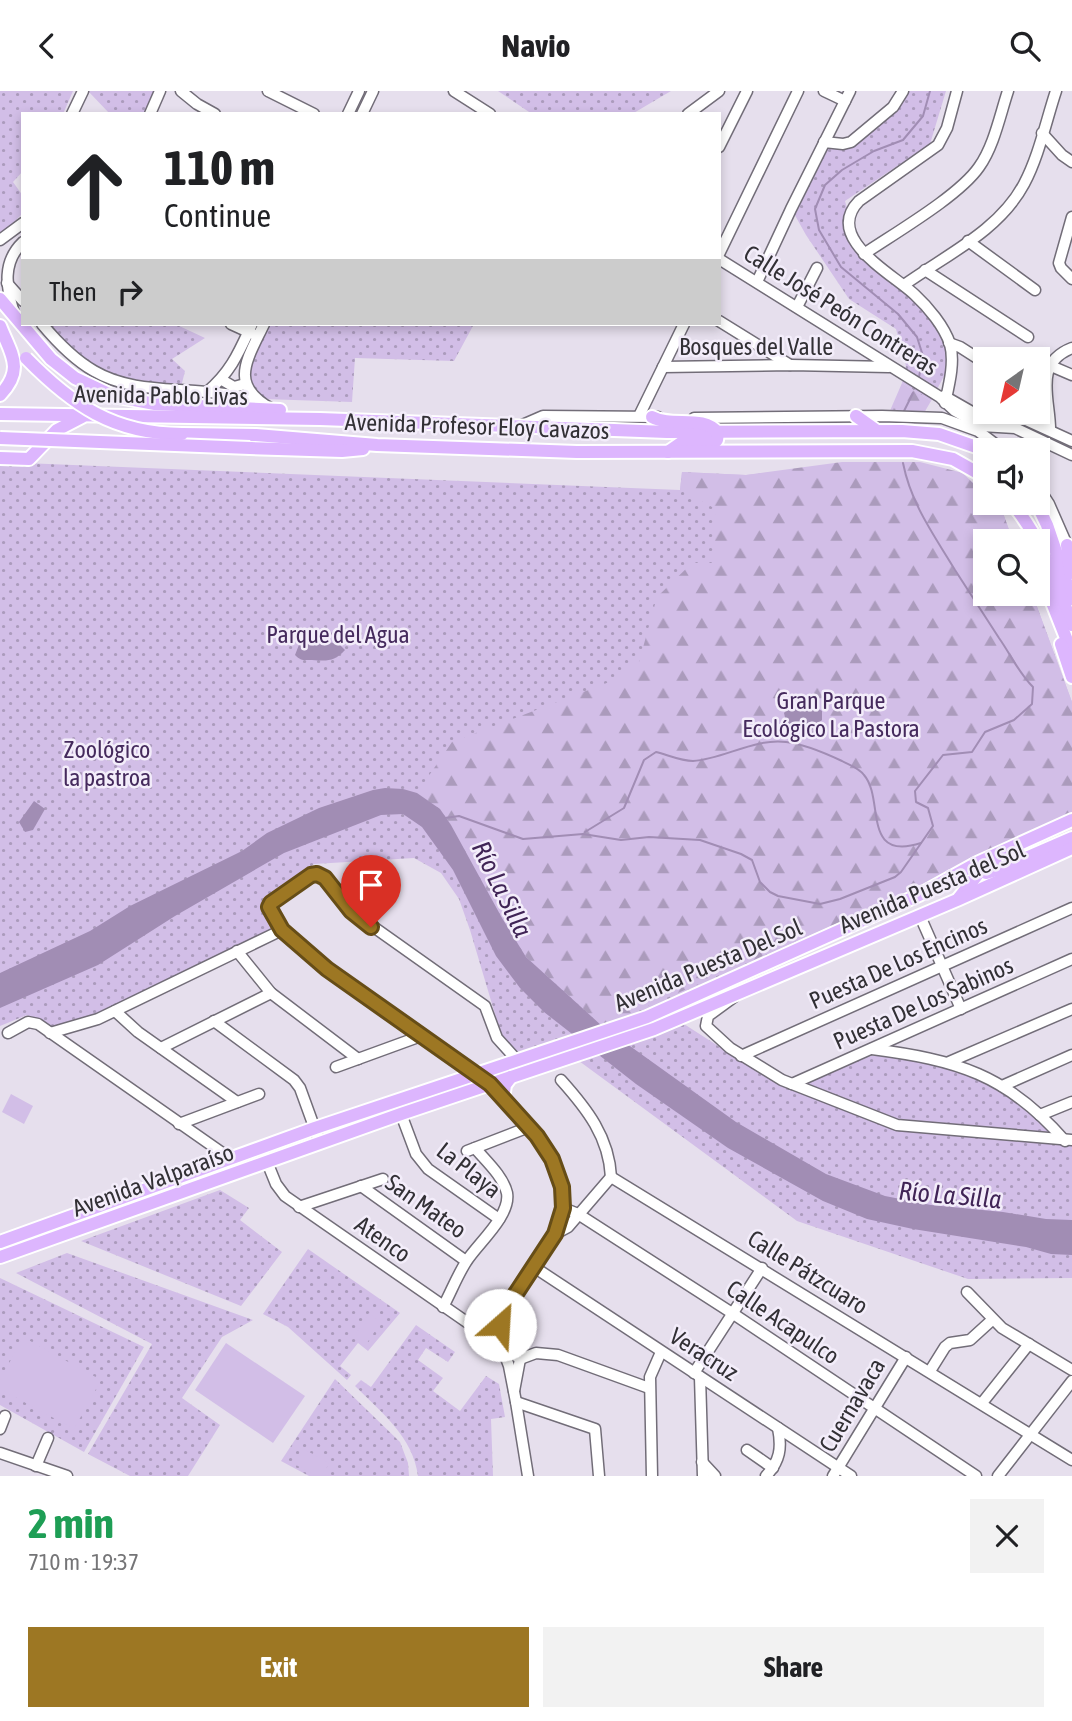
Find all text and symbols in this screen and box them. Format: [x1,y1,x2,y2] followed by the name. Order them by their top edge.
[28,27,66,65] icon: back
[501,27,571,64] text: Navio
[1006,27,1044,65] icon: search
[164,139,275,195] text: 110 m
[49,140,140,231] icon: ahead
[164,197,271,234] text: Continue
[739,239,943,381] street label: Calle José Peón Contreras
[111,273,149,311] icon: right
[49,277,97,307] text: Then
[679,333,833,360] street label: Bosques del Valle
[973,347,1050,423] north arrow
[973,347,1050,606] map controls
[74,380,248,410] street label: Avenida Pablo Livas
[344,408,610,444] street label: Avenida Profesor Eloy Cavazos
[973,438,1050,515] button: sound
[973,529,1050,606] button: search
[266,621,410,648] park label: Parque del Agua
[742,687,920,742] park label: Gran Parque Ecológico La Pastora
[63,736,151,791] park label: Zoológico la pastroa
[835,835,1029,938] street label: Avenida Puesta del Sol
[466,836,538,942] water label: Río La Silla
[341,855,401,927] pin
[352,866,390,904] icon: arrive
[805,912,991,1014] street label: Puesta De Los Encinos
[610,913,806,1017] street label: Avenida Puesta Del Sol
[829,951,1017,1055] street label: Puesta De Los Sabinos
[432,1137,506,1203] street label: La Playa
[69,1138,237,1222] street label: Avenida Valparaíso
[381,1169,471,1243] street label: San Mateo
[897,1176,1003,1214] water label: Río La Silla
[350,1210,416,1268] street label: Atenco
[743,1224,873,1320] street label: Calle Pátzcuaro
[722,1275,844,1369] street label: Calle Acapulco
[463,1288,537,1362] position arrow
[665,1322,743,1386] street label: Veracruz
[814,1353,890,1457] street label: Cuernavaca
[28,1499,114,1547] text: 2 min
[970,1499,1044,1573] button: close
[28,1549,139,1575] text: 710 m · 19:37
[28,1627,529,1707] button: Exit
[543,1627,1044,1707] button: Share

